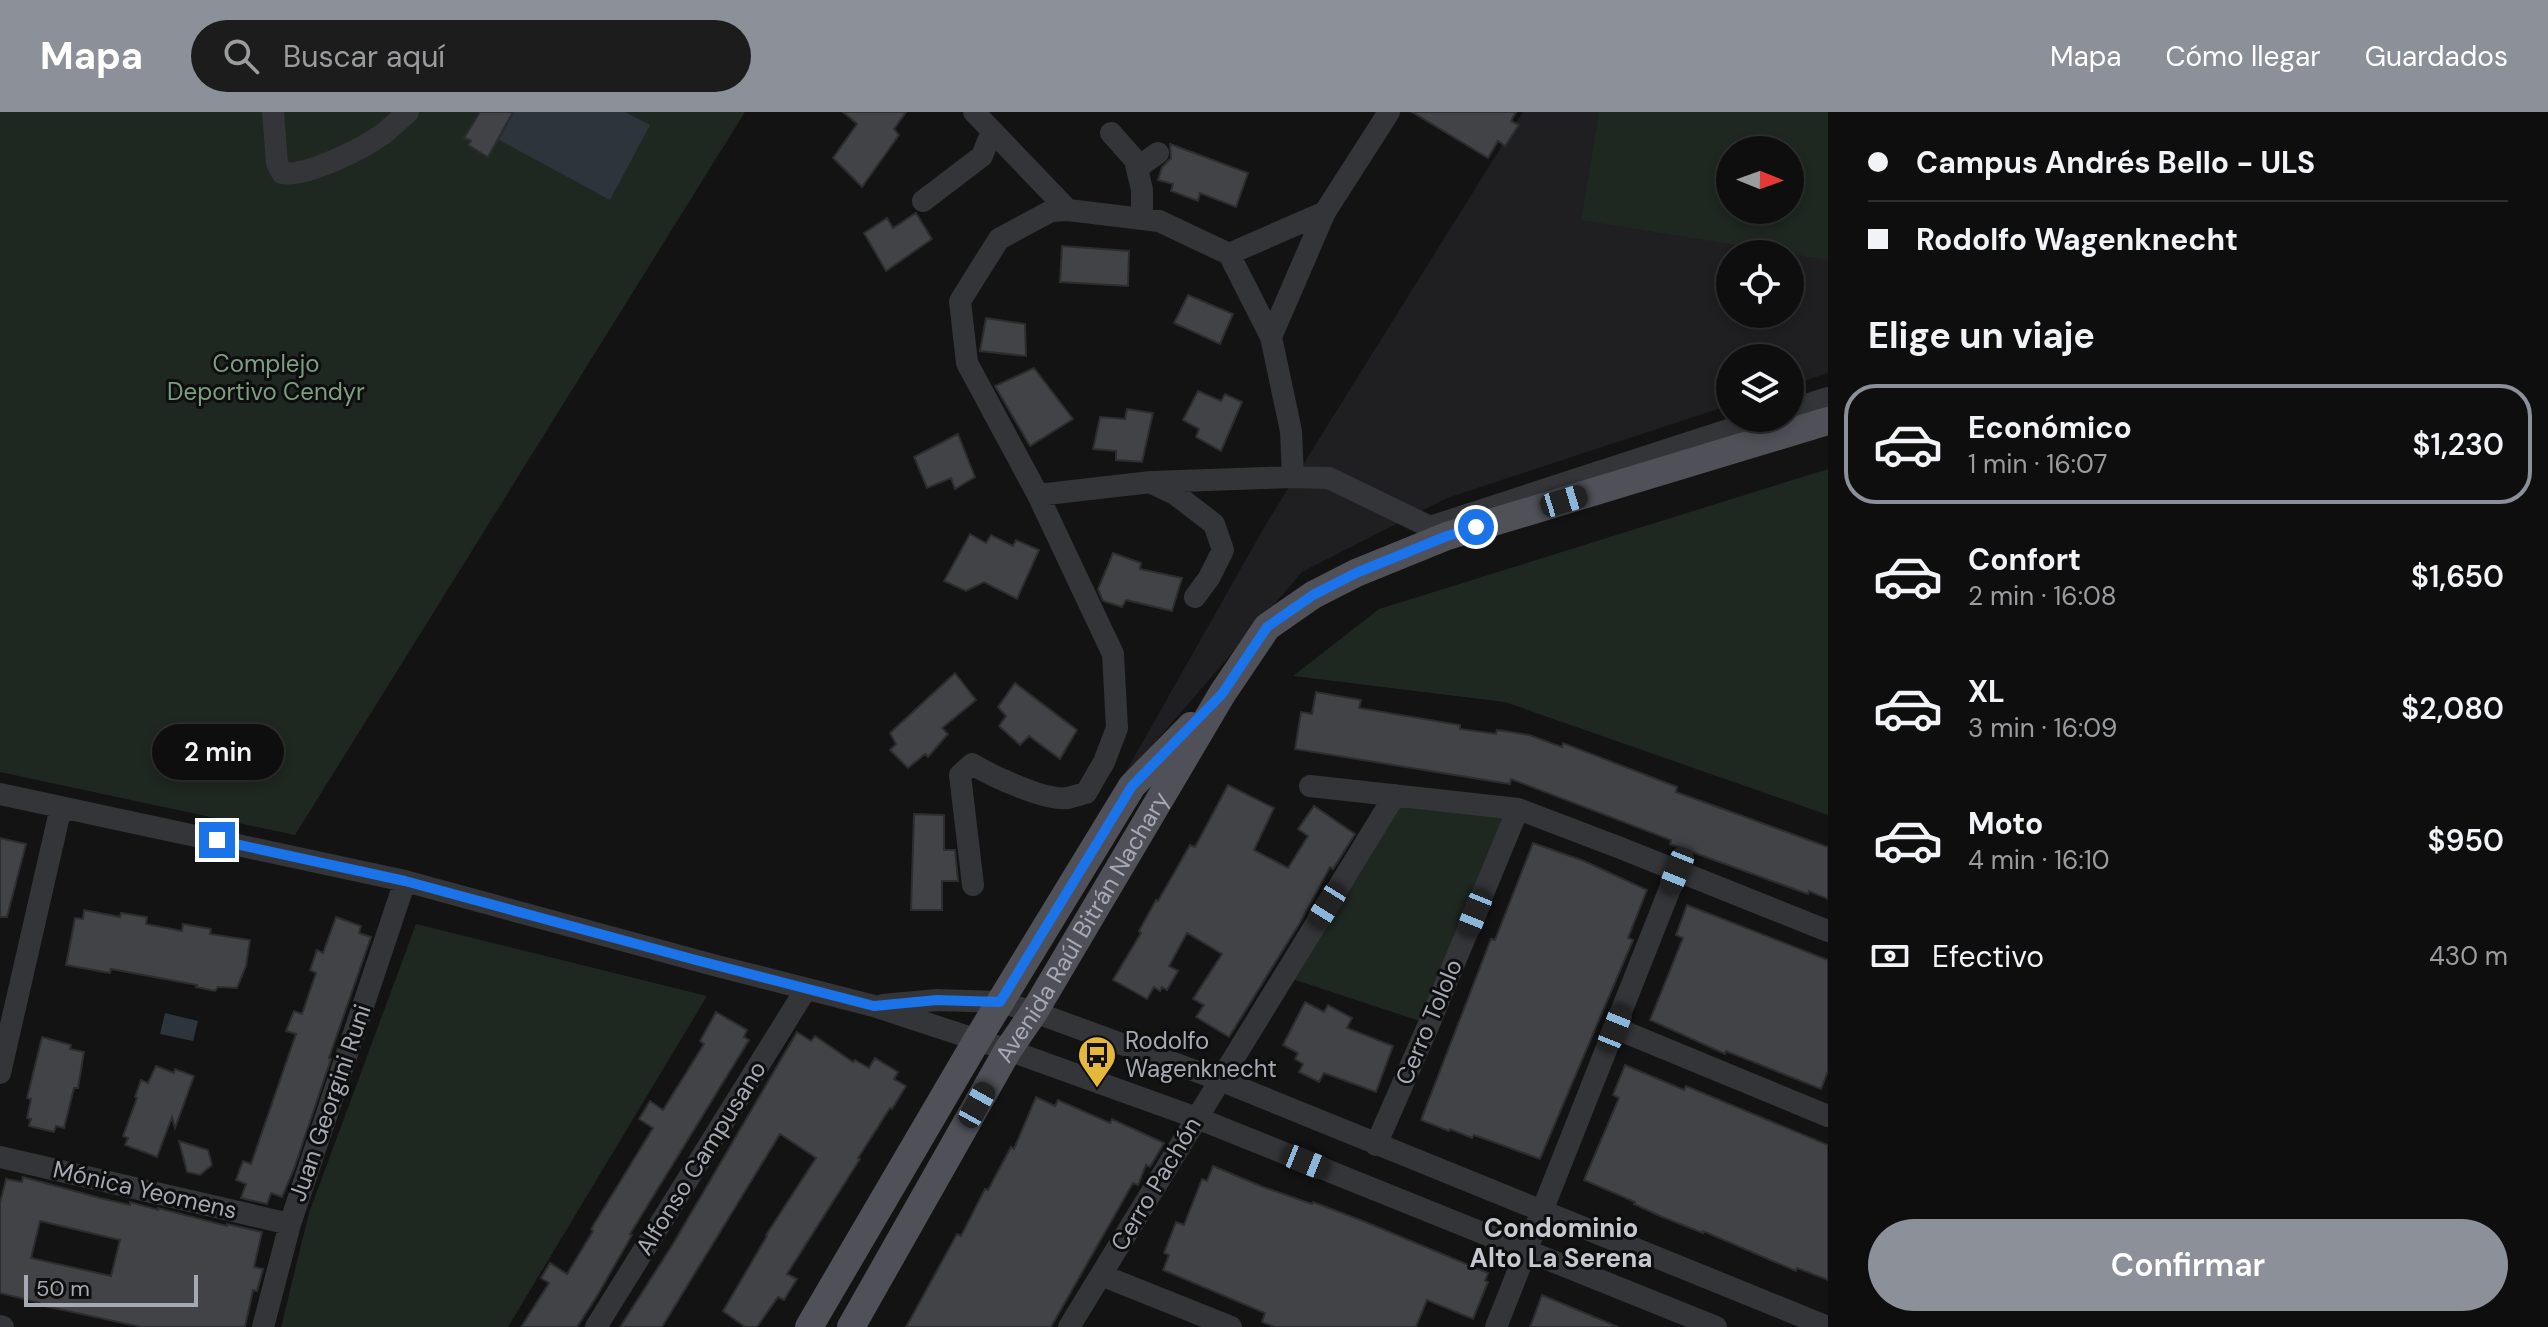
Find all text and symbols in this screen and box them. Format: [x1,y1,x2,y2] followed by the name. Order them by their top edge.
[191,20,751,92] search box
[40,31,143,81] text: Mapa
[219,34,263,78] icon: search
[283,37,445,76] text: Buscar aquí
[2050,38,2121,75] text: Mapa
[2165,38,2321,75] text: Cómo llegar
[2365,38,2508,75] text: Guardados
[1716,136,1804,224] north arrow
[1716,136,1804,432] map controls
[1916,143,2315,182] text: Campus Andrés Bello - ULS
[1916,220,2238,259] text: Rodolfo Wagenknecht
[1716,240,1804,328] button: locate
[1868,312,2095,359] text: Elige un viaje
[1716,344,1804,432] button: layers
[167,348,365,407] park label: Complejo Deportivo Cendyr
[1872,408,1944,480] icon: car
[1968,408,2132,447] text: Económico
[2413,425,2504,464] text: $1,230
[1968,447,2107,481] text: 1 min · 16:07
[1538,483,1590,519] car
[1458,509,1494,545] route start
[1872,540,1944,612] icon: car
[1968,540,2081,579] text: Confort
[2411,557,2504,596] text: $1,650
[1968,579,2117,613] text: 2 min · 16:08
[1872,672,1944,744] icon: car
[1968,672,2005,711] text: XL
[2401,689,2504,728] text: $2,080
[1968,711,2117,745] text: 3 min · 16:09
[151,724,283,780] callout: 2 min
[184,735,252,769] text: 2 min
[988,786,1176,1068] street label: Avenida Raúl Bitrán Nachary
[1872,804,1944,876] icon: car
[1968,804,2043,843] text: Moto
[2428,821,2504,860] text: $950
[199,822,235,858] route end
[1968,843,2110,877] text: 4 min · 16:10
[1657,844,1697,898] car
[1304,879,1350,933] car
[1455,886,1495,940] car
[1868,934,1912,978] icon: cash
[1932,937,2044,976] text: Efectivo
[2429,939,2508,973] text: 430 m
[1388,954,1469,1089] street label: Cerro Tololo
[281,1000,378,1205] street label: Juan Georgini Runi
[1595,1001,1635,1055] car
[1125,1025,1277,1084] place label: Rodolfo Wagenknecht
[1076,1034,1118,1089] bus stop icon: Rodolfo Wagenknecht
[628,1055,773,1261] street label: Alfonso Campusano
[955,1078,999,1132] car
[1103,1111,1208,1256] street label: Cerro Pachón
[1279,1142,1333,1182] car
[50,1153,240,1226] street label: Mónica Yeomens
[1470,1211,1652,1275] district label: Condominio Alto La Serena
[1868,1219,2508,1311] button: Confirmar
[24,1271,198,1307] scale bar
[36,1274,90,1303] text: 50 m

